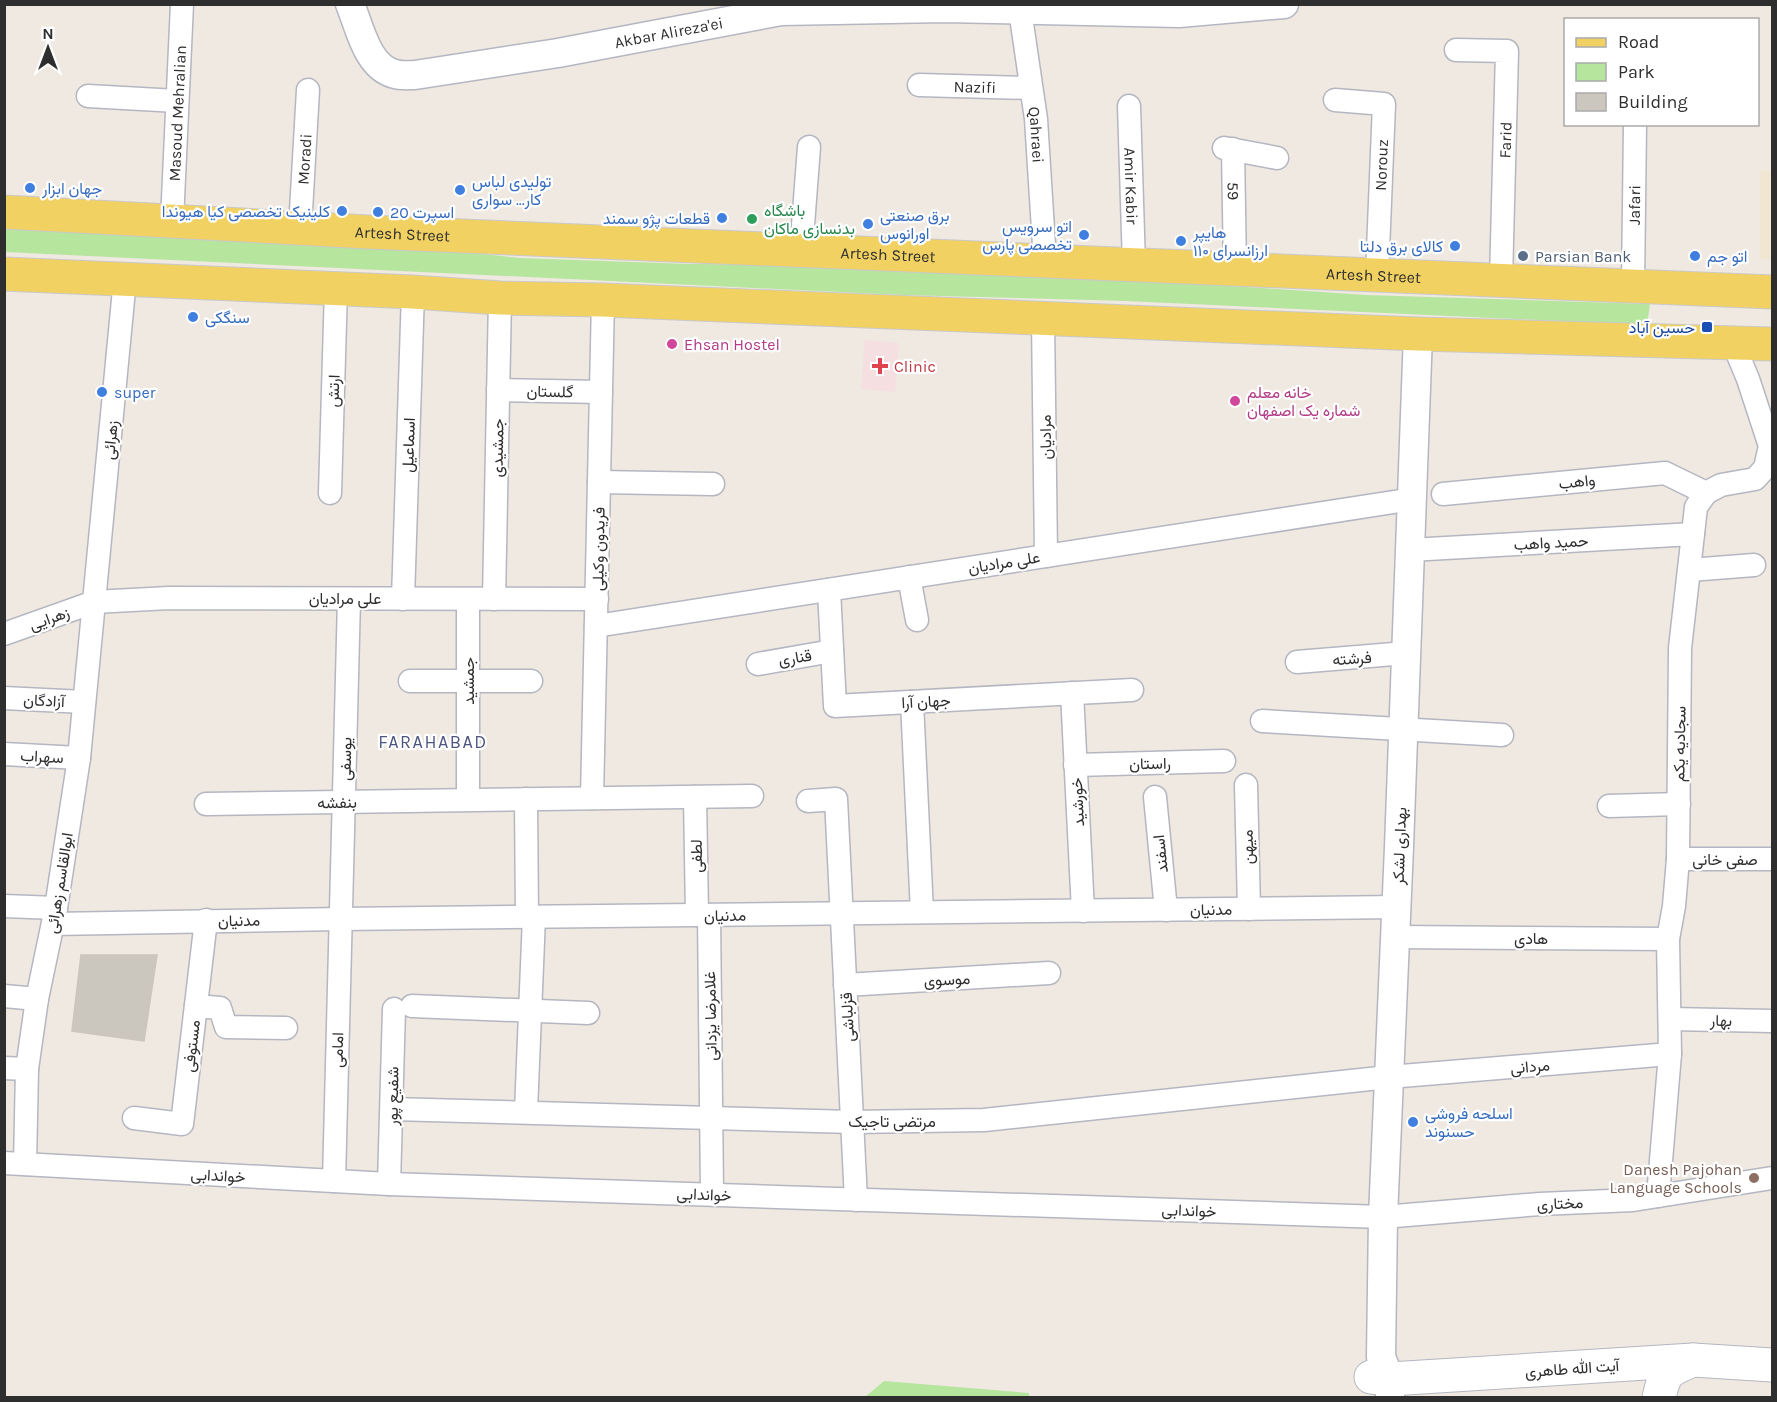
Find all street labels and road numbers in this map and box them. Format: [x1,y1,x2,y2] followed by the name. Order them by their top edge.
[613,13,725,52] street label: Akbar Alireza'ei
[165,45,190,182] street label: Masoud Mehralian
[954,77,996,97] street label: Nazifi
[1024,105,1048,164] street label: Qahraei
[1495,121,1516,159] street label: Farid
[294,133,315,185] street label: Moradi
[1371,139,1392,191] street label: Norouz
[1120,147,1142,225] street label: Amir Kabir
[1224,182,1243,200] street label: 59
[1625,185,1644,225] street label: Jafari
[354,222,450,245] street label: Artesh Street
[840,243,936,266] street label: Artesh Street
[1326,264,1421,287] street label: Artesh Street
[323,374,345,408] street label: ارتش
[526,382,574,401] street label: گلستان
[1036,414,1056,460] street label: مرادیان
[398,417,420,473] street label: اسماعیل
[487,418,509,478] street label: جمشیدی
[99,419,123,461] street label: زهرائی
[1558,470,1596,494] street label: واهب
[588,507,610,591] street label: فریدون وکیلی
[1513,531,1589,555] street label: حمید واهب
[967,547,1042,579] street label: علی مرادیان
[309,589,381,609] street label: علی مرادیان
[26,602,72,635] street label: زهرایی
[777,645,813,670] street label: قناری
[1332,648,1372,670] street label: فرشته
[459,657,478,705] street label: جمشید
[23,690,66,712] street label: آزادگان
[901,691,951,713] street label: جهان آرا
[1669,706,1691,782] street label: سجادیه یکم
[336,737,356,781] street label: یوسفی
[20,746,64,768] street label: سهراب
[1129,754,1171,774] street label: راستان
[1067,777,1089,827] street label: خورشید
[317,793,357,812] street label: بنفشه
[1389,807,1411,886] street label: بهداری لشکر
[1238,829,1258,865] street label: میهن
[42,831,78,935] street label: ابوالقاسم زهرائی
[1149,834,1172,874] street label: اسفند
[687,839,707,873] street label: لطفی
[1692,850,1758,870] street label: صفی خانی
[1190,900,1232,919] street label: مدنیان
[704,906,746,925] street label: مدنیان
[218,911,260,930] street label: مدنیان
[1514,929,1548,949] street label: هادی
[923,969,971,991] street label: موسوی
[700,971,722,1061] street label: غلامرضا یزدانی
[837,992,859,1042] street label: قزلباشی
[1709,1011,1732,1031] street label: بهار
[179,1019,205,1073] street label: مستوفی
[328,1032,348,1068] street label: امامی
[1509,1055,1551,1079] street label: مردانی
[382,1066,405,1127] street label: شفیع پور
[848,1112,936,1132] street label: مرتضی تاجیک
[190,1165,246,1187] street label: خواندابی
[676,1184,732,1206] street label: خواندابی
[1536,1193,1584,1215] street label: مختاری
[1161,1200,1217,1222] street label: خواندابی
[1524,1356,1621,1382] street label: آیت الله طاهری

